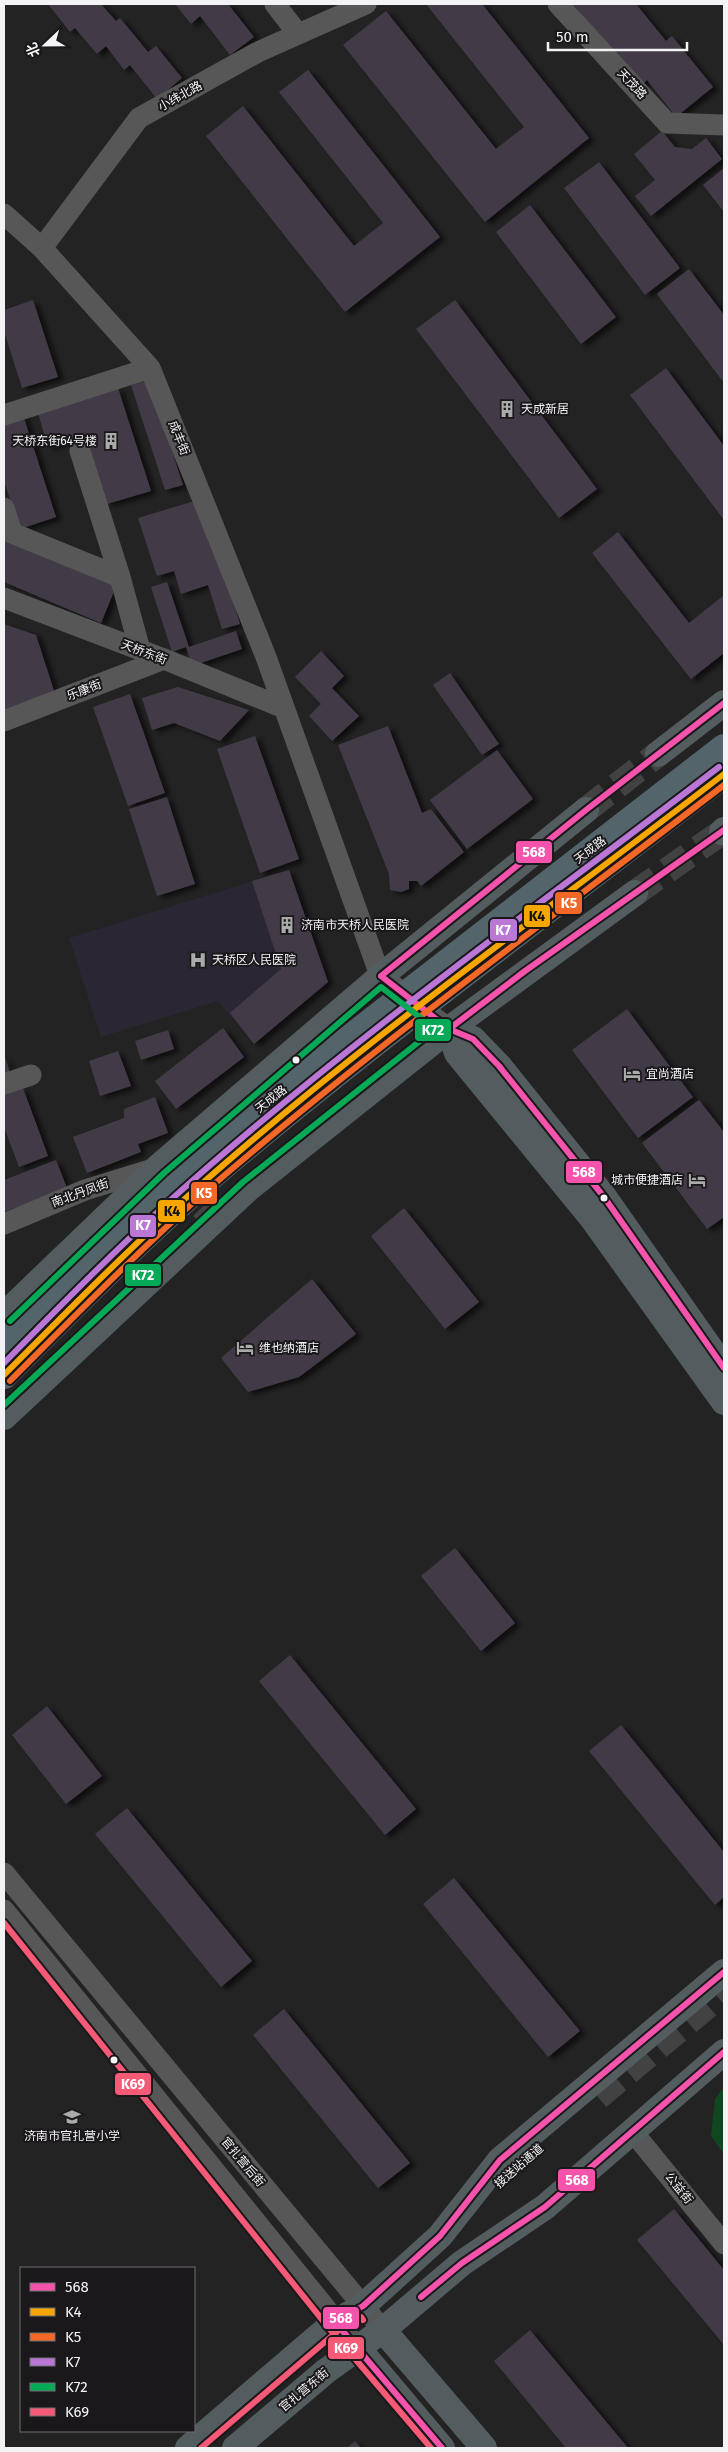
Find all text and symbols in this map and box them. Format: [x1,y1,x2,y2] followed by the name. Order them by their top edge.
[20,20,70,70] north arrow
[548,20,687,52] scale bar
[556,28,589,46] text: 50 m
[23,40,44,59] text: 北
[615,66,649,102] street label: 天茂路
[156,78,204,114] street label: 小纬北路
[497,399,517,419] building icon: 天成新居
[521,402,569,416] place label: 天成新居
[166,419,192,457] street label: 成丰街
[101,431,121,451] building icon: 天桥东街64号楼
[12,434,97,448] place label: 天桥东街64号楼
[119,637,169,667] street label: 天桥东街
[65,677,103,703] street label: 乐康街
[571,834,609,866] street label: 天成路
[515,840,553,864] line badge: 568
[522,844,546,861] text: 568
[554,891,583,915] line badge: K5
[561,895,578,912] text: K5
[523,904,551,928] line badge: K4
[529,908,545,925] text: K4
[277,915,297,935] building icon: 济南市天桥人民医院
[301,918,409,932] place label: 济南市天桥人民医院
[489,918,518,942] line badge: K7
[495,922,511,939] text: K7
[188,950,208,970] hospital icon: 天桥区人民医院
[212,953,296,967] place label: 天桥区人民医院
[414,1018,452,1042] line badge: K72
[422,1022,444,1039] text: K72
[291,1055,301,1065] unlabelled marker
[622,1064,642,1084] hotel icon: 宜尚酒店
[646,1067,694,1081] place label: 宜尚酒店
[253,1082,289,1116] street label: 天成路
[565,1160,603,1184] line badge: 568
[572,1164,596,1181] text: 568
[687,1170,707,1190] hotel icon: 城市便捷酒店
[611,1173,683,1187] place label: 城市便捷酒店
[49,1176,111,1210] street label: 南北丹凤街
[190,1181,218,1205] line badge: K5
[196,1185,213,1202] text: K5
[599,1193,609,1203] unlabelled marker
[157,1199,186,1223] line badge: K4
[164,1203,180,1220] text: K4
[129,1214,157,1238] line badge: K7
[135,1217,151,1234] text: K7
[124,1263,162,1287] line badge: K72
[132,1267,154,1284] text: K72
[235,1338,255,1358] hotel icon: 维也纳酒店
[259,1341,319,1355] place label: 维也纳酒店
[109,2055,119,2065] unlabelled marker
[114,2072,152,2096] line badge: K69
[121,2076,145,2093] text: K69
[62,2107,82,2127] school or university icon: 济南市官扎营小学
[24,2129,120,2143] place label: 济南市官扎营小学
[218,2135,268,2189] street label: 官扎营后街
[492,2141,546,2191] street label: 接送站通道
[557,2168,596,2192] line badge: 568
[662,2170,696,2206] street label: 公益街
[565,2172,589,2189] text: 568
[20,2267,195,2432] legend
[65,2278,89,2296] text: 568
[65,2303,81,2321] text: K4
[322,2306,360,2330] line badge: 568
[329,2310,353,2327] text: 568
[65,2328,81,2346] text: K5
[327,2336,365,2360] line badge: K69
[334,2340,358,2357] text: K69
[65,2353,81,2371] text: K7
[277,2365,331,2415] street label: 官扎营东街
[65,2378,88,2396] text: K72
[65,2403,89,2421] text: K69

